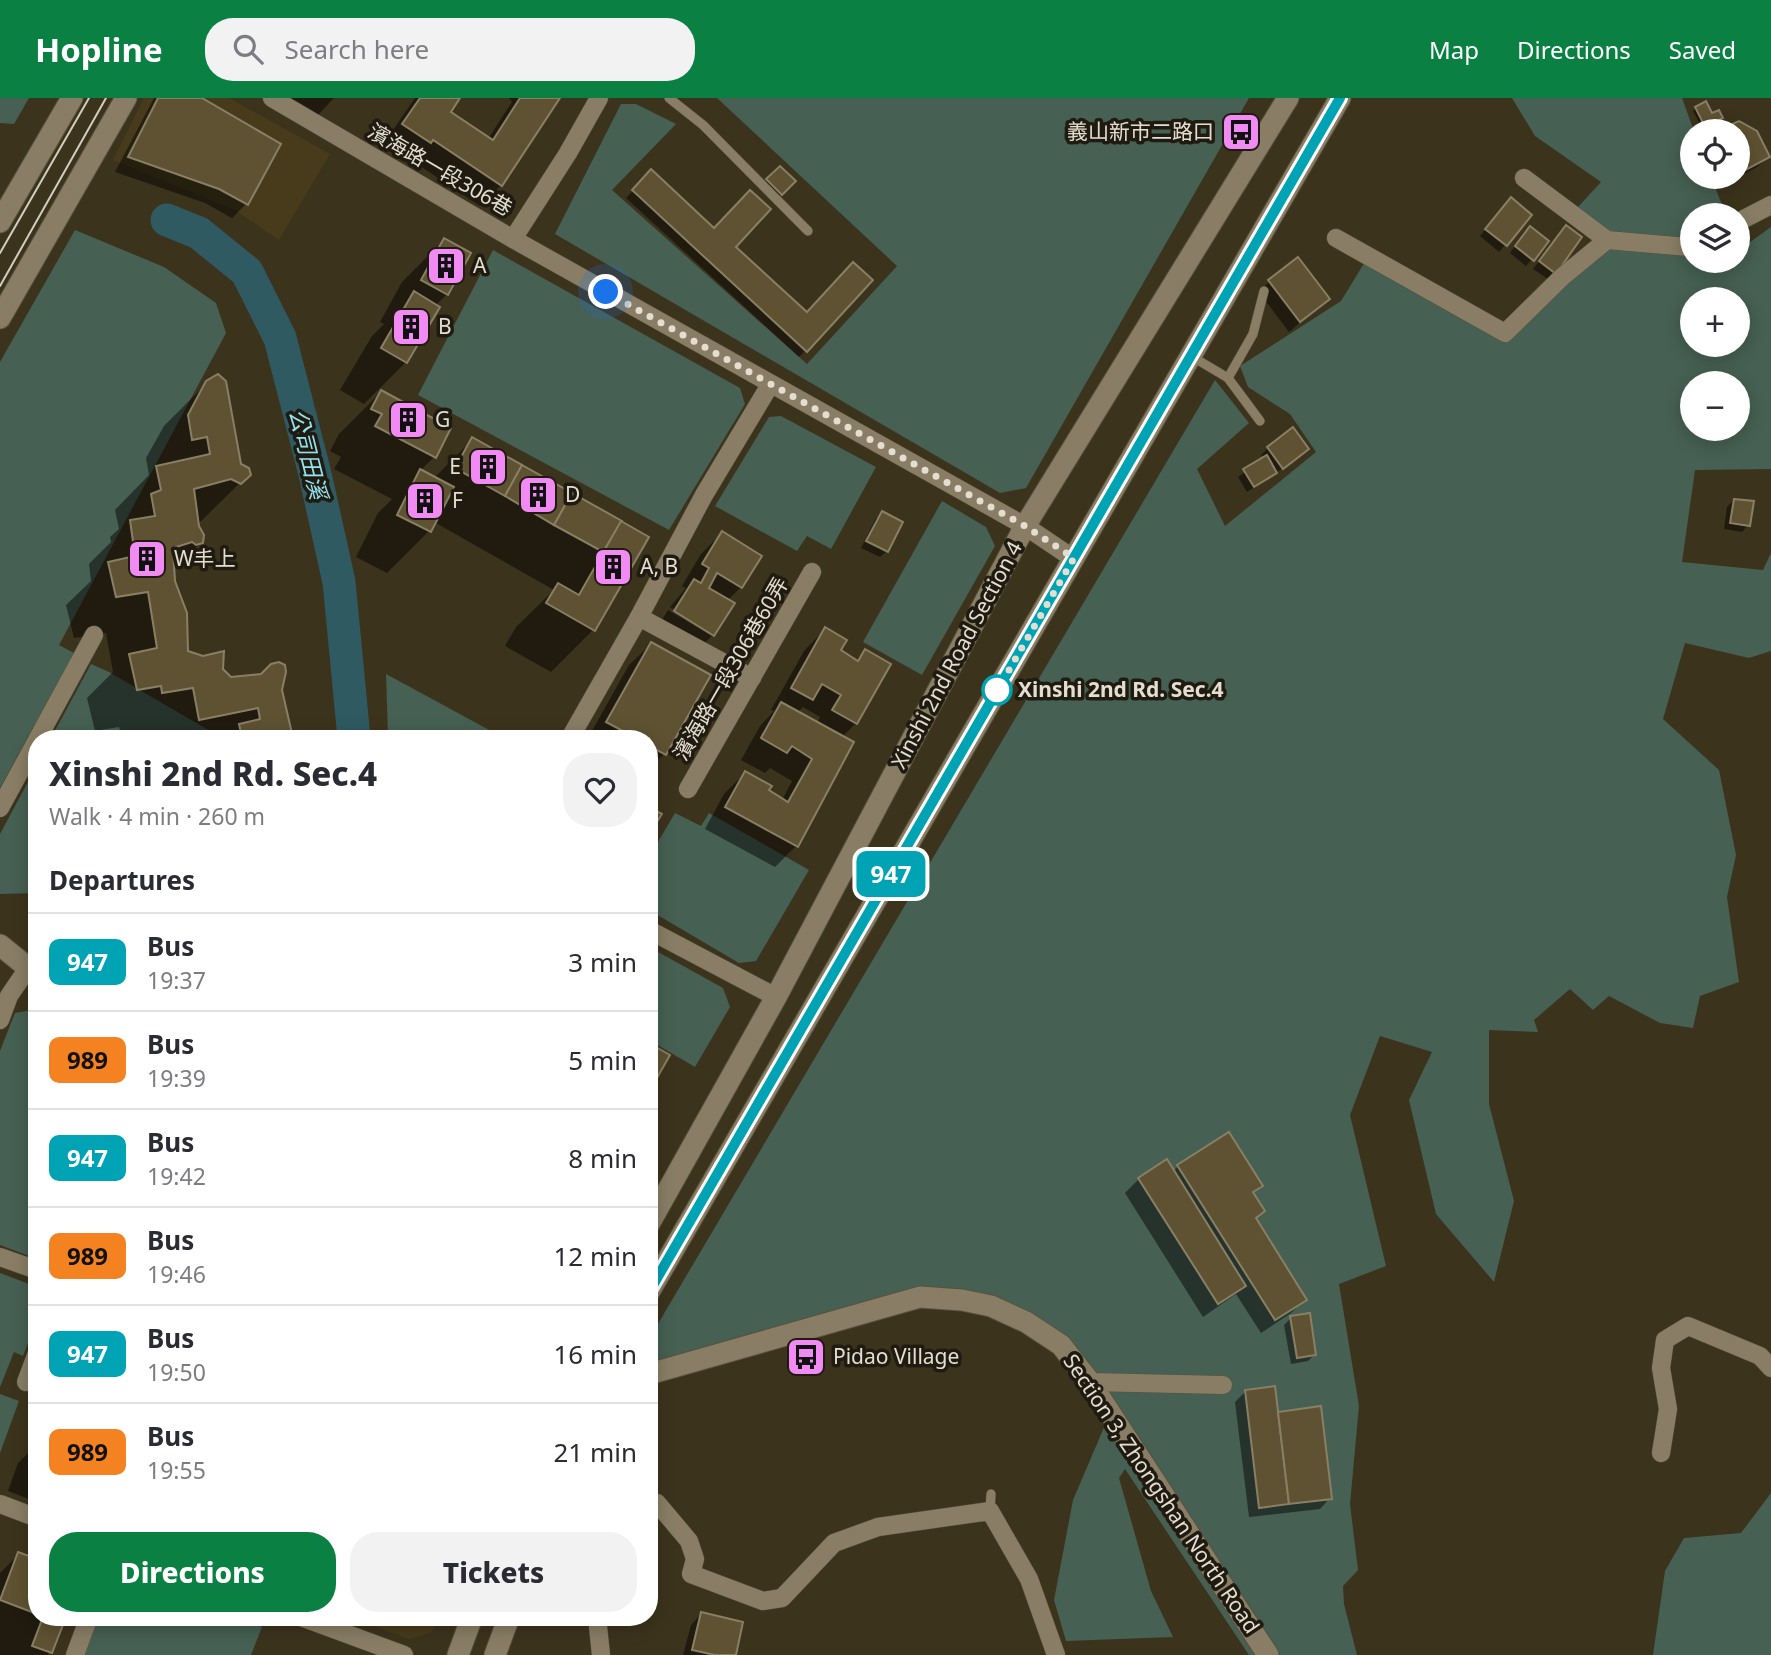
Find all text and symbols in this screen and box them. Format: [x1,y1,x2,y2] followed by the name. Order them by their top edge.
[205,18,695,81] search box
[35,27,163,72] text: Hopline
[229,30,267,68] icon: search
[285,31,429,67] text: Search here
[1429,33,1479,66] text: Map
[1517,33,1631,66] text: Directions
[1669,33,1736,66] text: Saved
[1220,111,1262,153] bus stop icon: 義山新市二路口
[363,116,518,222] street label: 濱海路一段306巷
[1067,117,1214,145] place label: 義山新市二路口
[1680,119,1750,441] map controls
[1680,119,1750,189] button: locate
[1680,203,1750,273] button: layers
[425,245,467,287] building icon: A
[473,251,487,279] place label: A
[588,274,623,309] your location
[1680,287,1750,357] button: +
[390,306,432,348] building icon: B
[438,312,452,340] place label: B
[1680,371,1750,441] button: −
[387,399,429,441] building icon: G
[282,405,336,505] water label: 公司田溪
[435,405,450,433] place label: G
[467,446,509,488] building icon: E
[449,452,461,480] place label: E
[517,474,559,516] building icon: D
[404,480,446,522] building icon: F
[565,480,580,508] place label: D
[452,486,463,514] place label: F
[884,536,1028,773] street label: Xinshi 2nd Road Section 4
[126,538,168,580] building icon: W丰上
[174,544,236,572] place label: W丰上
[592,546,634,588] building icon: A, B
[640,552,678,580] place label: A, B
[666,572,794,765] street label: 濱海路一段306巷60弄
[982,675,1012,705] marker: Xinshi 2nd Rd. Sec.4
[1018,675,1224,703] place label: Xinshi 2nd Rd. Sec.4
[49,751,377,796] text: Xinshi 2nd Rd. Sec.4
[563,753,637,827] button: heart
[49,800,265,832] text: Walk · 4 min · 260 m
[851,851,931,897] line badge: 947
[870,857,912,890] text: 947
[49,862,195,898] text: Departures
[147,928,194,964] text: Bus
[568,944,637,980] text: 3 min
[67,945,108,978] text: 947
[147,964,206,996] text: 19:37
[147,1026,194,1062] text: Bus
[568,1042,637,1078] text: 5 min
[67,1043,108,1076] text: 989
[147,1062,206,1094] text: 19:39
[147,1124,194,1160] text: Bus
[568,1140,637,1176] text: 8 min
[67,1141,108,1174] text: 947
[147,1160,206,1192] text: 19:42
[147,1222,194,1258] text: Bus
[553,1238,637,1274] text: 12 min
[67,1239,108,1272] text: 989
[147,1258,206,1290] text: 19:46
[147,1320,194,1356] text: Bus
[553,1336,637,1372] text: 16 min
[785,1336,827,1378] bus stop icon: Pidao Village
[67,1337,108,1370] text: 947
[833,1342,959,1370] place label: Pidao Village
[1058,1348,1266,1639] street label: Section 3, Zhongshan North Road
[147,1356,206,1388] text: 19:50
[147,1418,194,1454] text: Bus
[553,1434,637,1470] text: 21 min
[67,1435,108,1468] text: 989
[147,1454,206,1486] text: 19:55
[49,1532,336,1612] button: Directions
[350,1532,637,1612] button: Tickets

